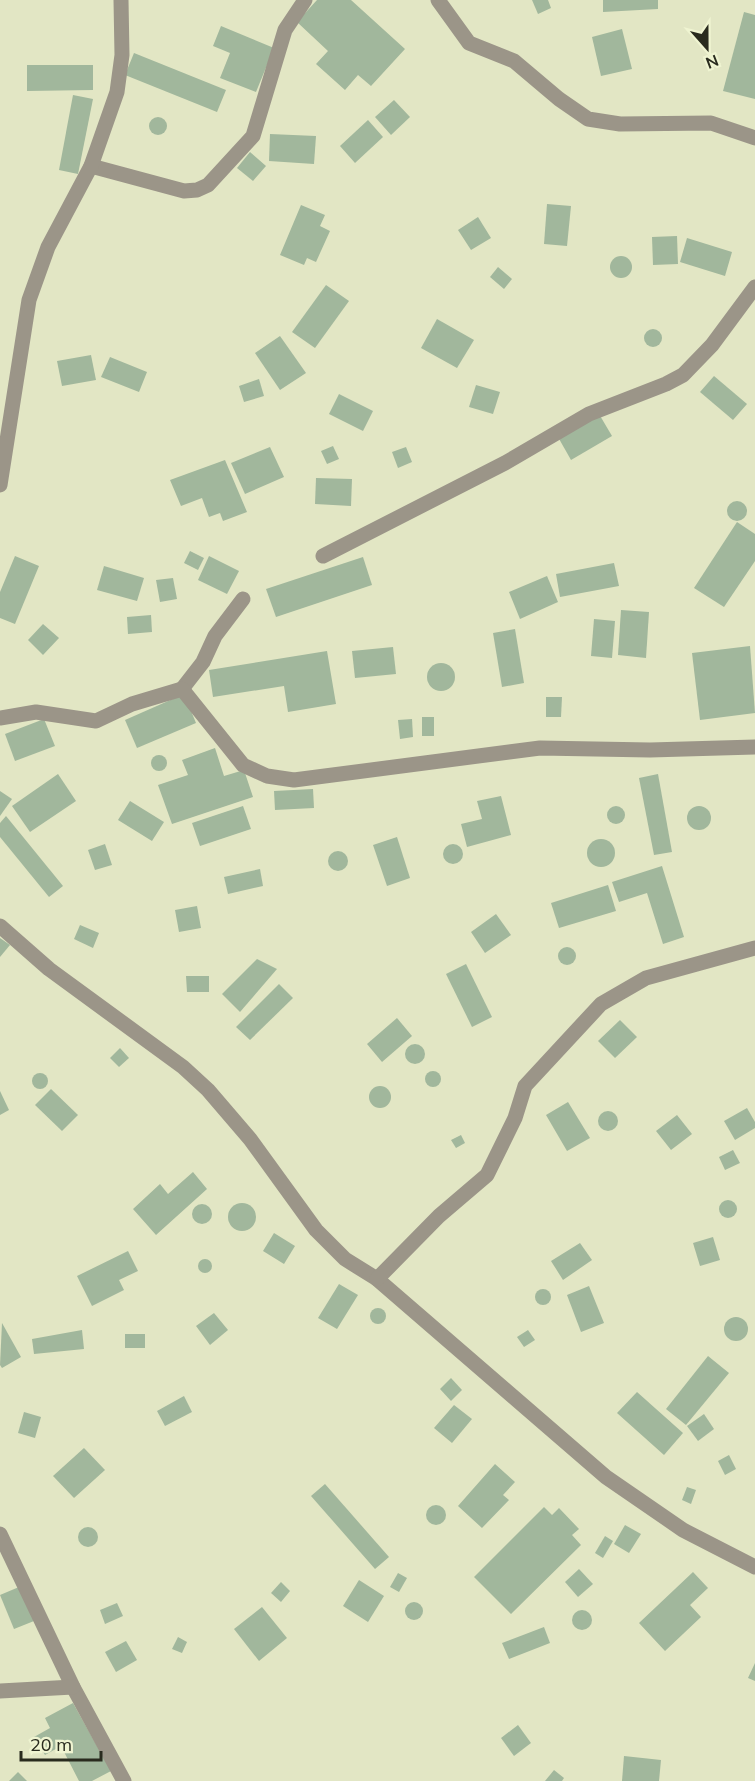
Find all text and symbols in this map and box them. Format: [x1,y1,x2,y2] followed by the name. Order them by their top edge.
[677,18,737,78] north arrow
[703,51,722,74] text: N
[21,1724,100,1762] scale bar
[30,1733,72,1756] text: 20 m

